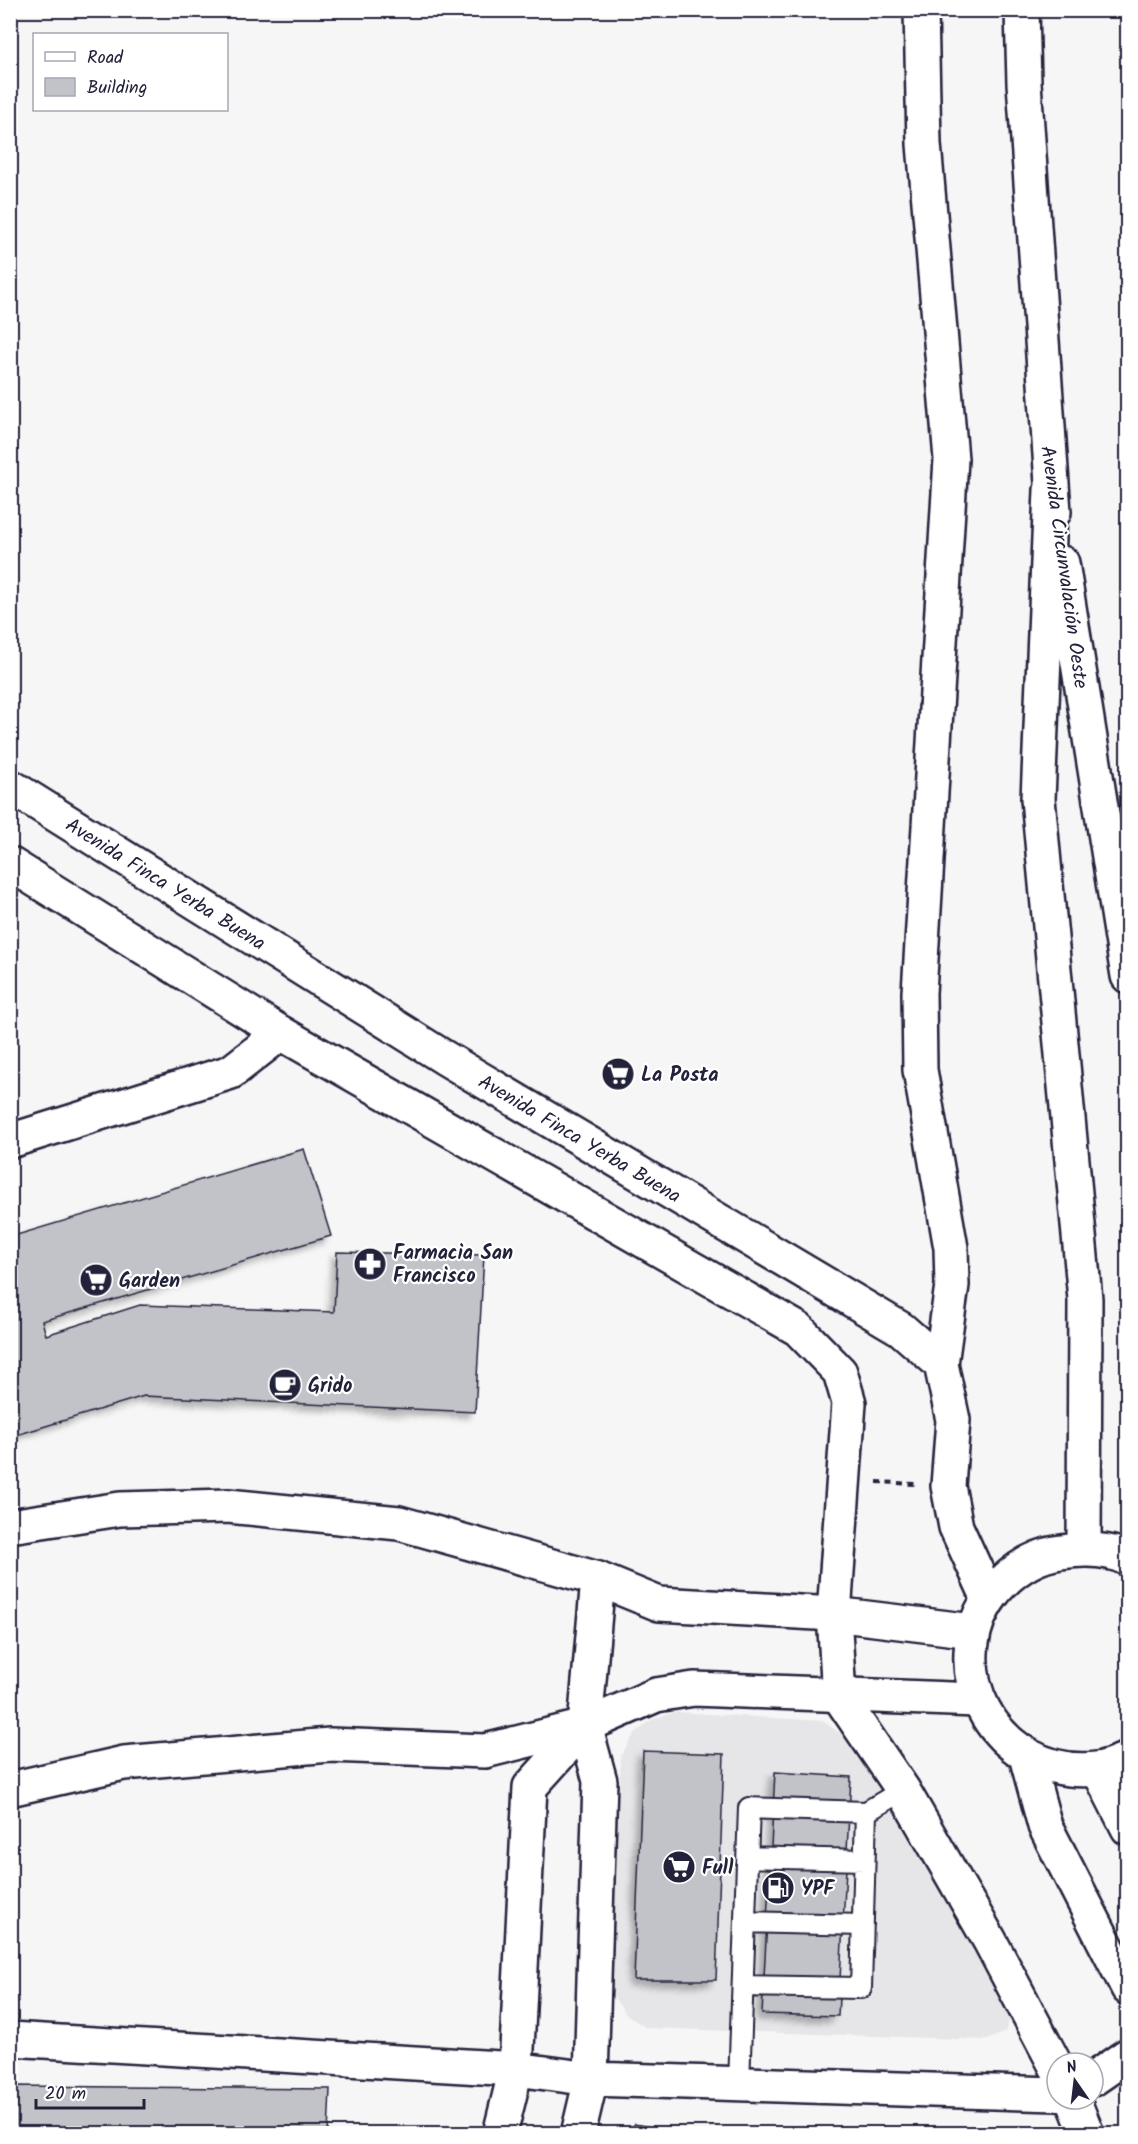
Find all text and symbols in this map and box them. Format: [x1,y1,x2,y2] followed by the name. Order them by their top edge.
[33,33,228,111] legend
[87,44,124,73] text: Road
[87,74,147,103] text: Building
[1030,444,1096,691] street label: Avenida Circunvalación Oeste
[58,810,271,960] street label: Avenida Finca Yerba Buena
[600,1056,636,1092] supermarket icon: La Posta
[641,1060,718,1092] place label: La Posta
[471,1067,686,1213] street label: Avenida Finca Yerba Buena
[393,1238,513,1293] place label: Farmacia San Francisco
[352,1246,388,1282] pharmacy icon: Farmacia San Francisco
[78,1262,114,1298] supermarket icon: Garden
[119,1266,180,1298] place label: Garden
[267,1367,303,1403] cafe icon: Grido
[308,1371,352,1403] place label: Grido
[661,1849,697,1885] supermarket icon: Full
[702,1853,734,1885] place label: Full
[760,1870,796,1906] fuel station icon: YPF
[801,1874,835,1906] place label: YPF
[1045,2051,1105,2111] north arrow
[1064,2055,1080,2081] text: N
[36,2072,144,2110] scale bar
[45,2080,86,2109] text: 20 m

